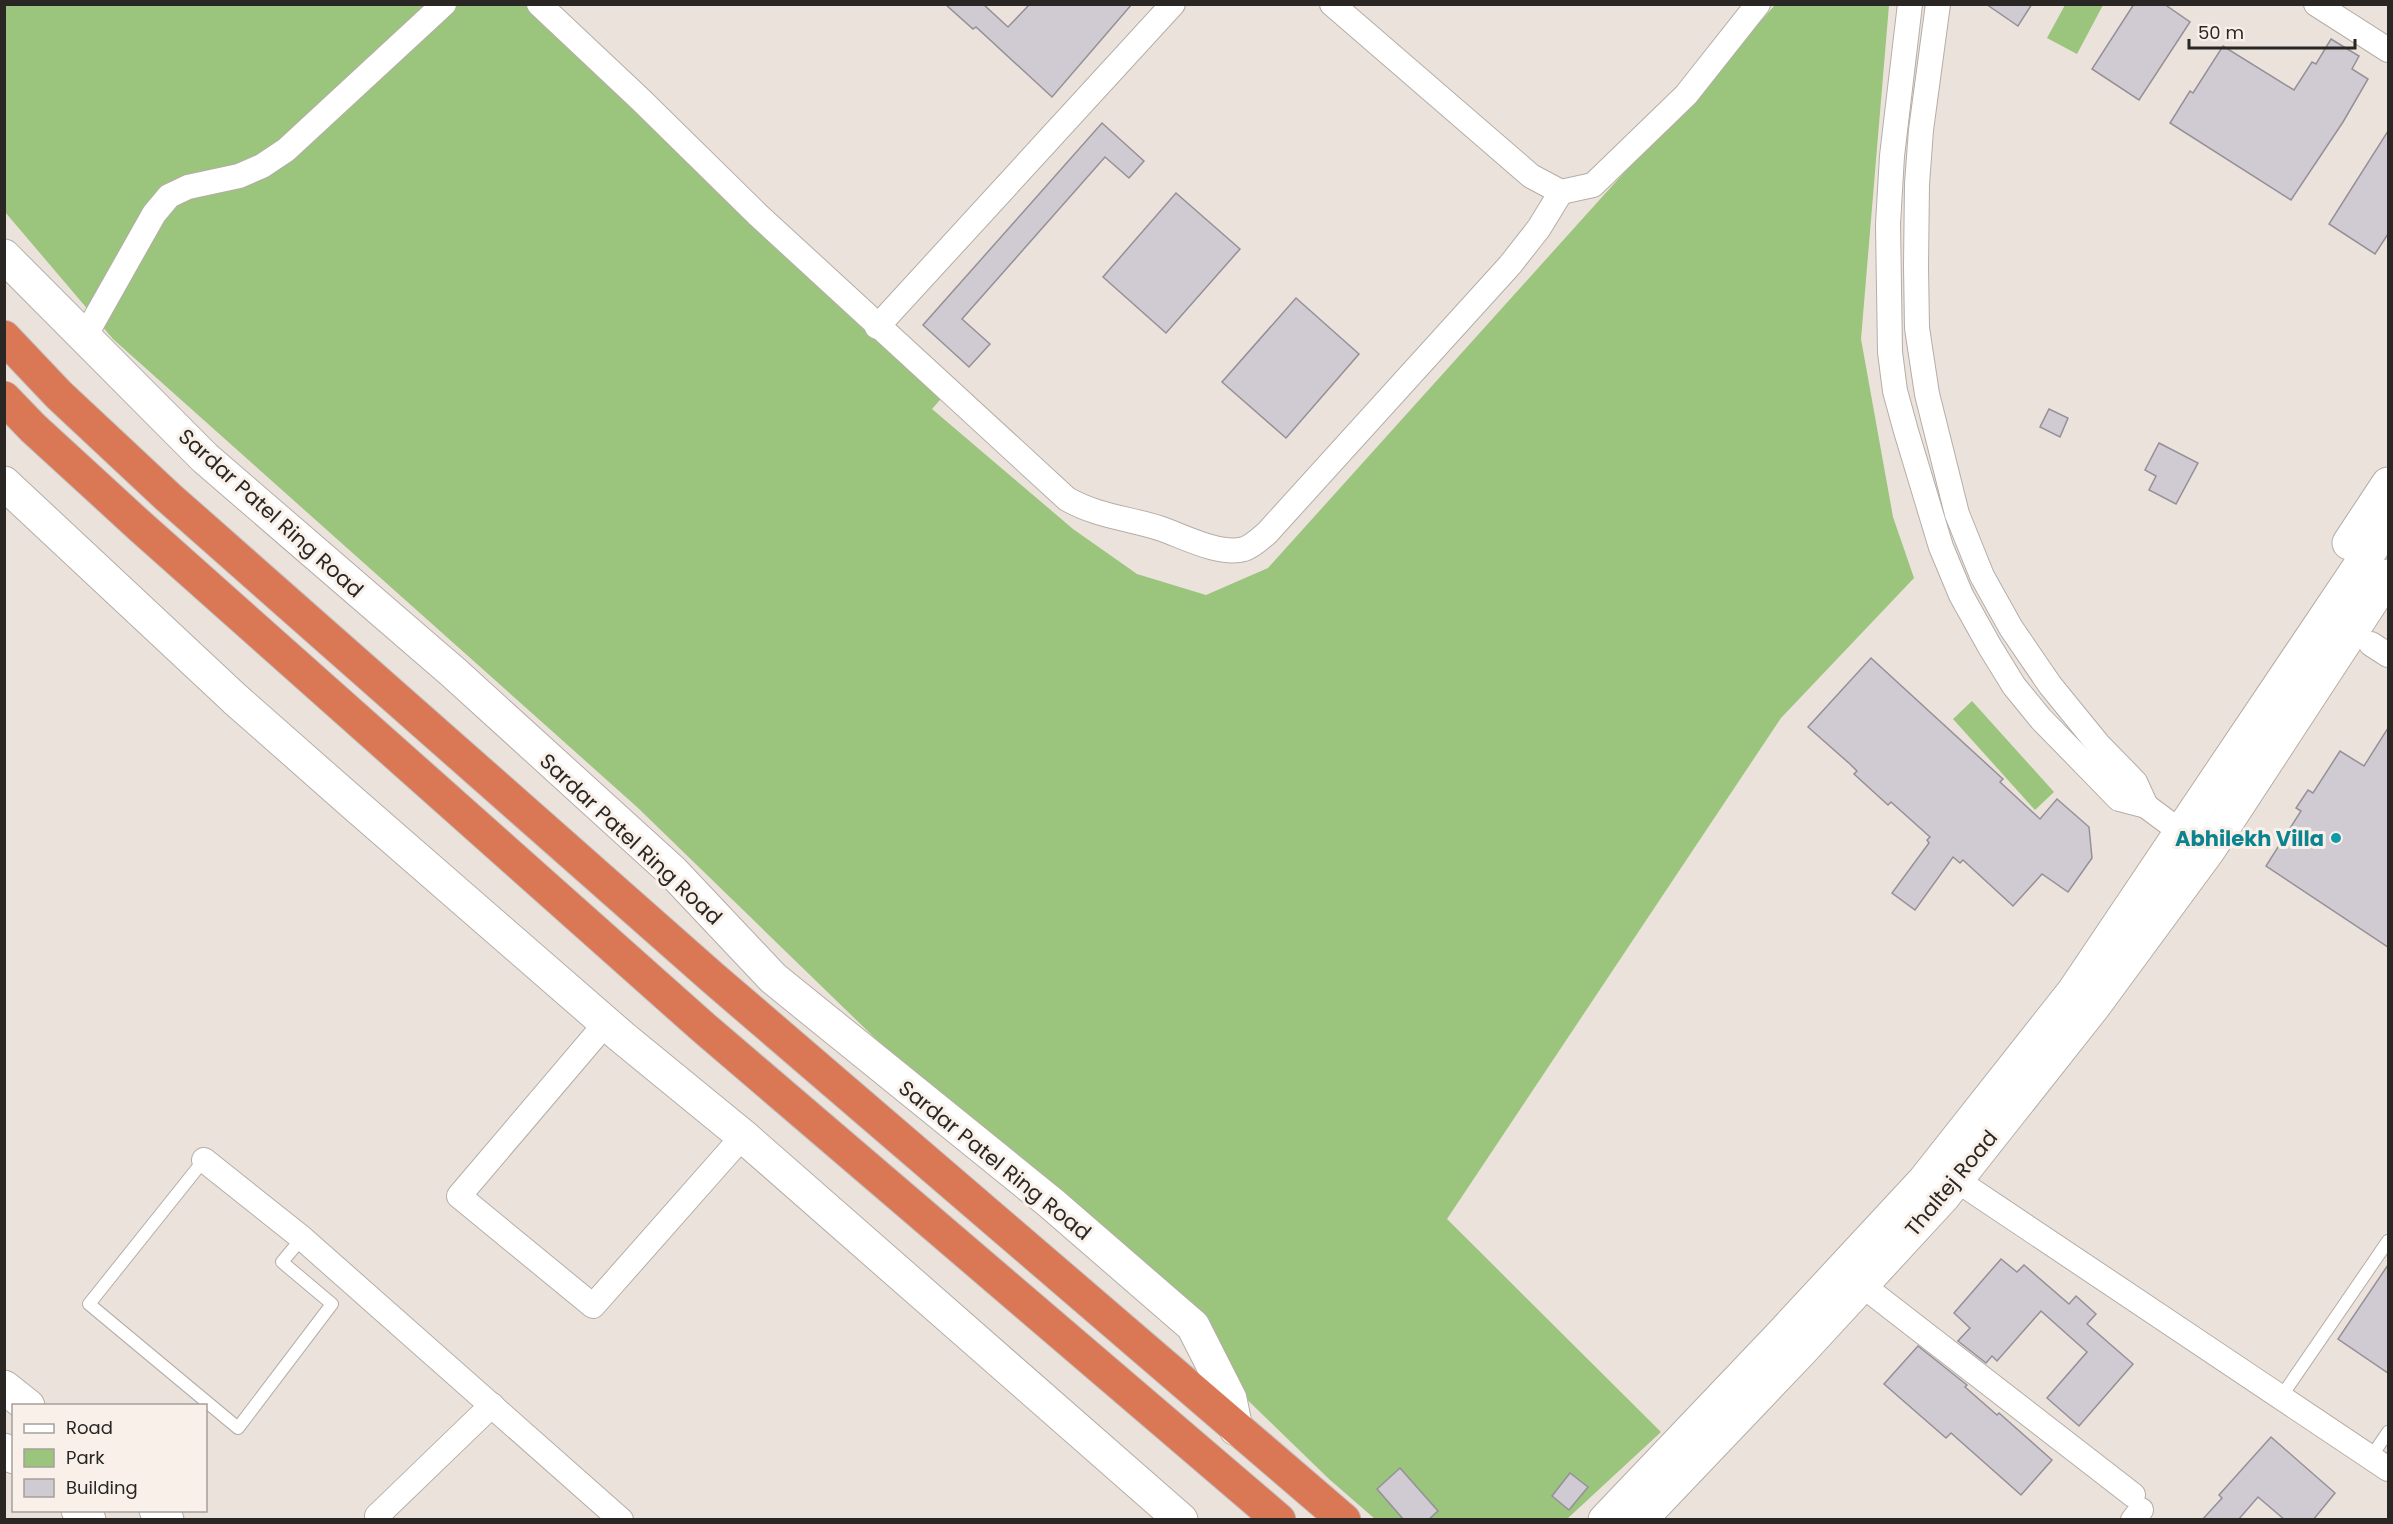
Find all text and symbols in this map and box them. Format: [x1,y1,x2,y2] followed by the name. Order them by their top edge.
[2189,12,2356,50] scale bar
[2198,20,2244,45] text: 50 m
[172,422,370,604] street label: Sardar Patel Ring Road
[533,747,729,931] street label: Sardar Patel Ring Road
[2175,824,2324,853] place label: Abhilekh Villa
[2329,831,2343,845] marker: Abhilekh Villa
[893,1073,1097,1247] street label: Sardar Patel Ring Road
[1898,1124,2004,1242] street label: Thaltej Road
[12,1404,207,1512] legend
[66,1415,113,1440] text: Road
[66,1445,105,1470] text: Park
[66,1475,138,1500] text: Building

